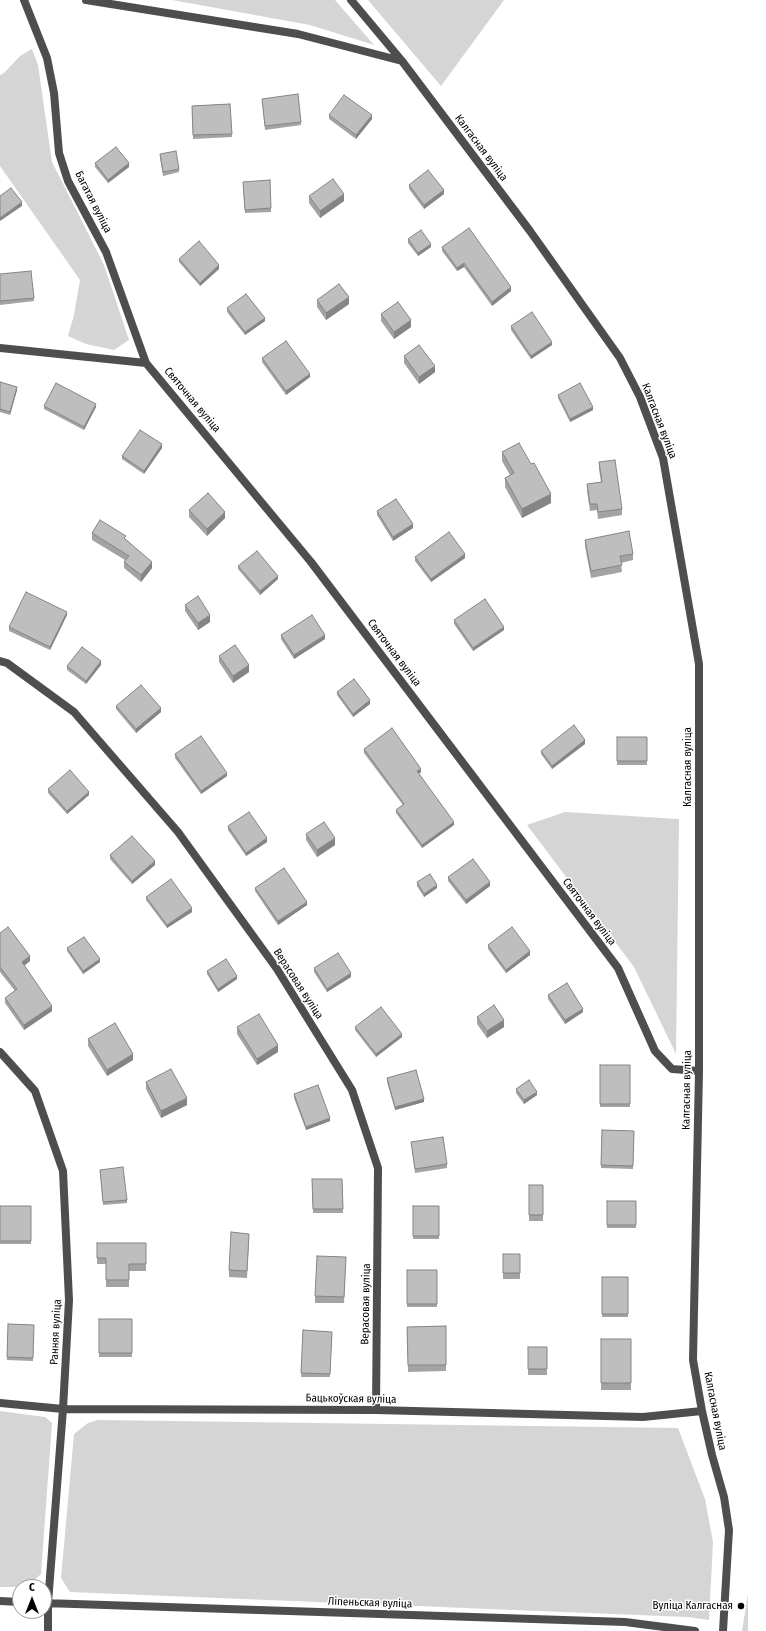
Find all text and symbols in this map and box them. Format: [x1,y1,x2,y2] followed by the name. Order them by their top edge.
[452,112,510,184] street label: Калгасная вуліца
[72,169,114,235] street label: Багатая вуліца
[161,365,223,435] street label: Святочная вуліца
[639,381,679,461] street label: Калгасная вуліца
[364,617,424,689] street label: Святочная вуліца
[681,727,695,807] street label: Калгасная вуліца
[559,876,619,948] street label: Святочная вуліца
[270,946,326,1022] street label: Верасовая вуліца
[680,1050,694,1130] street label: Калгасная вуліца
[359,1263,373,1345] street label: Верасовая вуліца
[48,1299,64,1365] street label: Ранняя вуліца
[701,1371,729,1451] street label: Калгасная вуліца
[306,1392,396,1406] street label: Бацькоўская вуліца
[12,1579,52,1619] north arrow
[29,1581,35,1594] text: С
[328,1595,412,1611] street label: Ліпеньская вуліца
[652,1599,733,1613] place label: Вуліца Калгасная
[736,1601,746,1611] marker: Вуліца Калгасная

